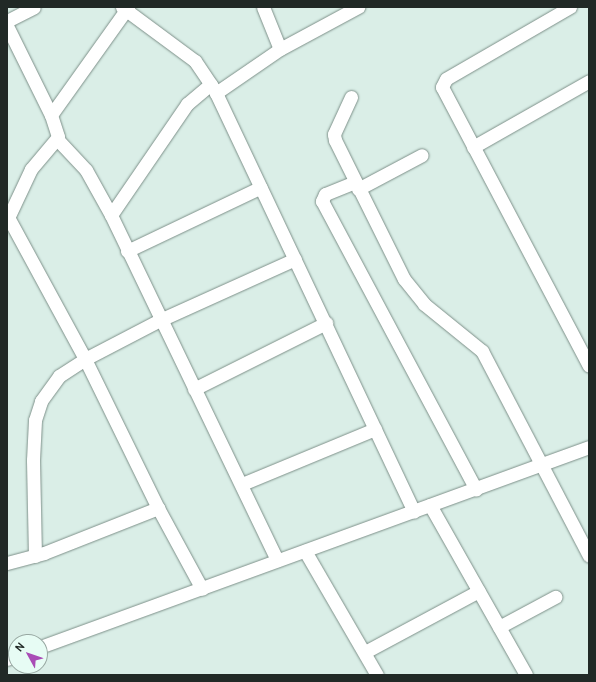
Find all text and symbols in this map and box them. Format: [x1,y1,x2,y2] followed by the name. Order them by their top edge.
[8,634,48,674] north arrow
[12,639,27,654] text: N

